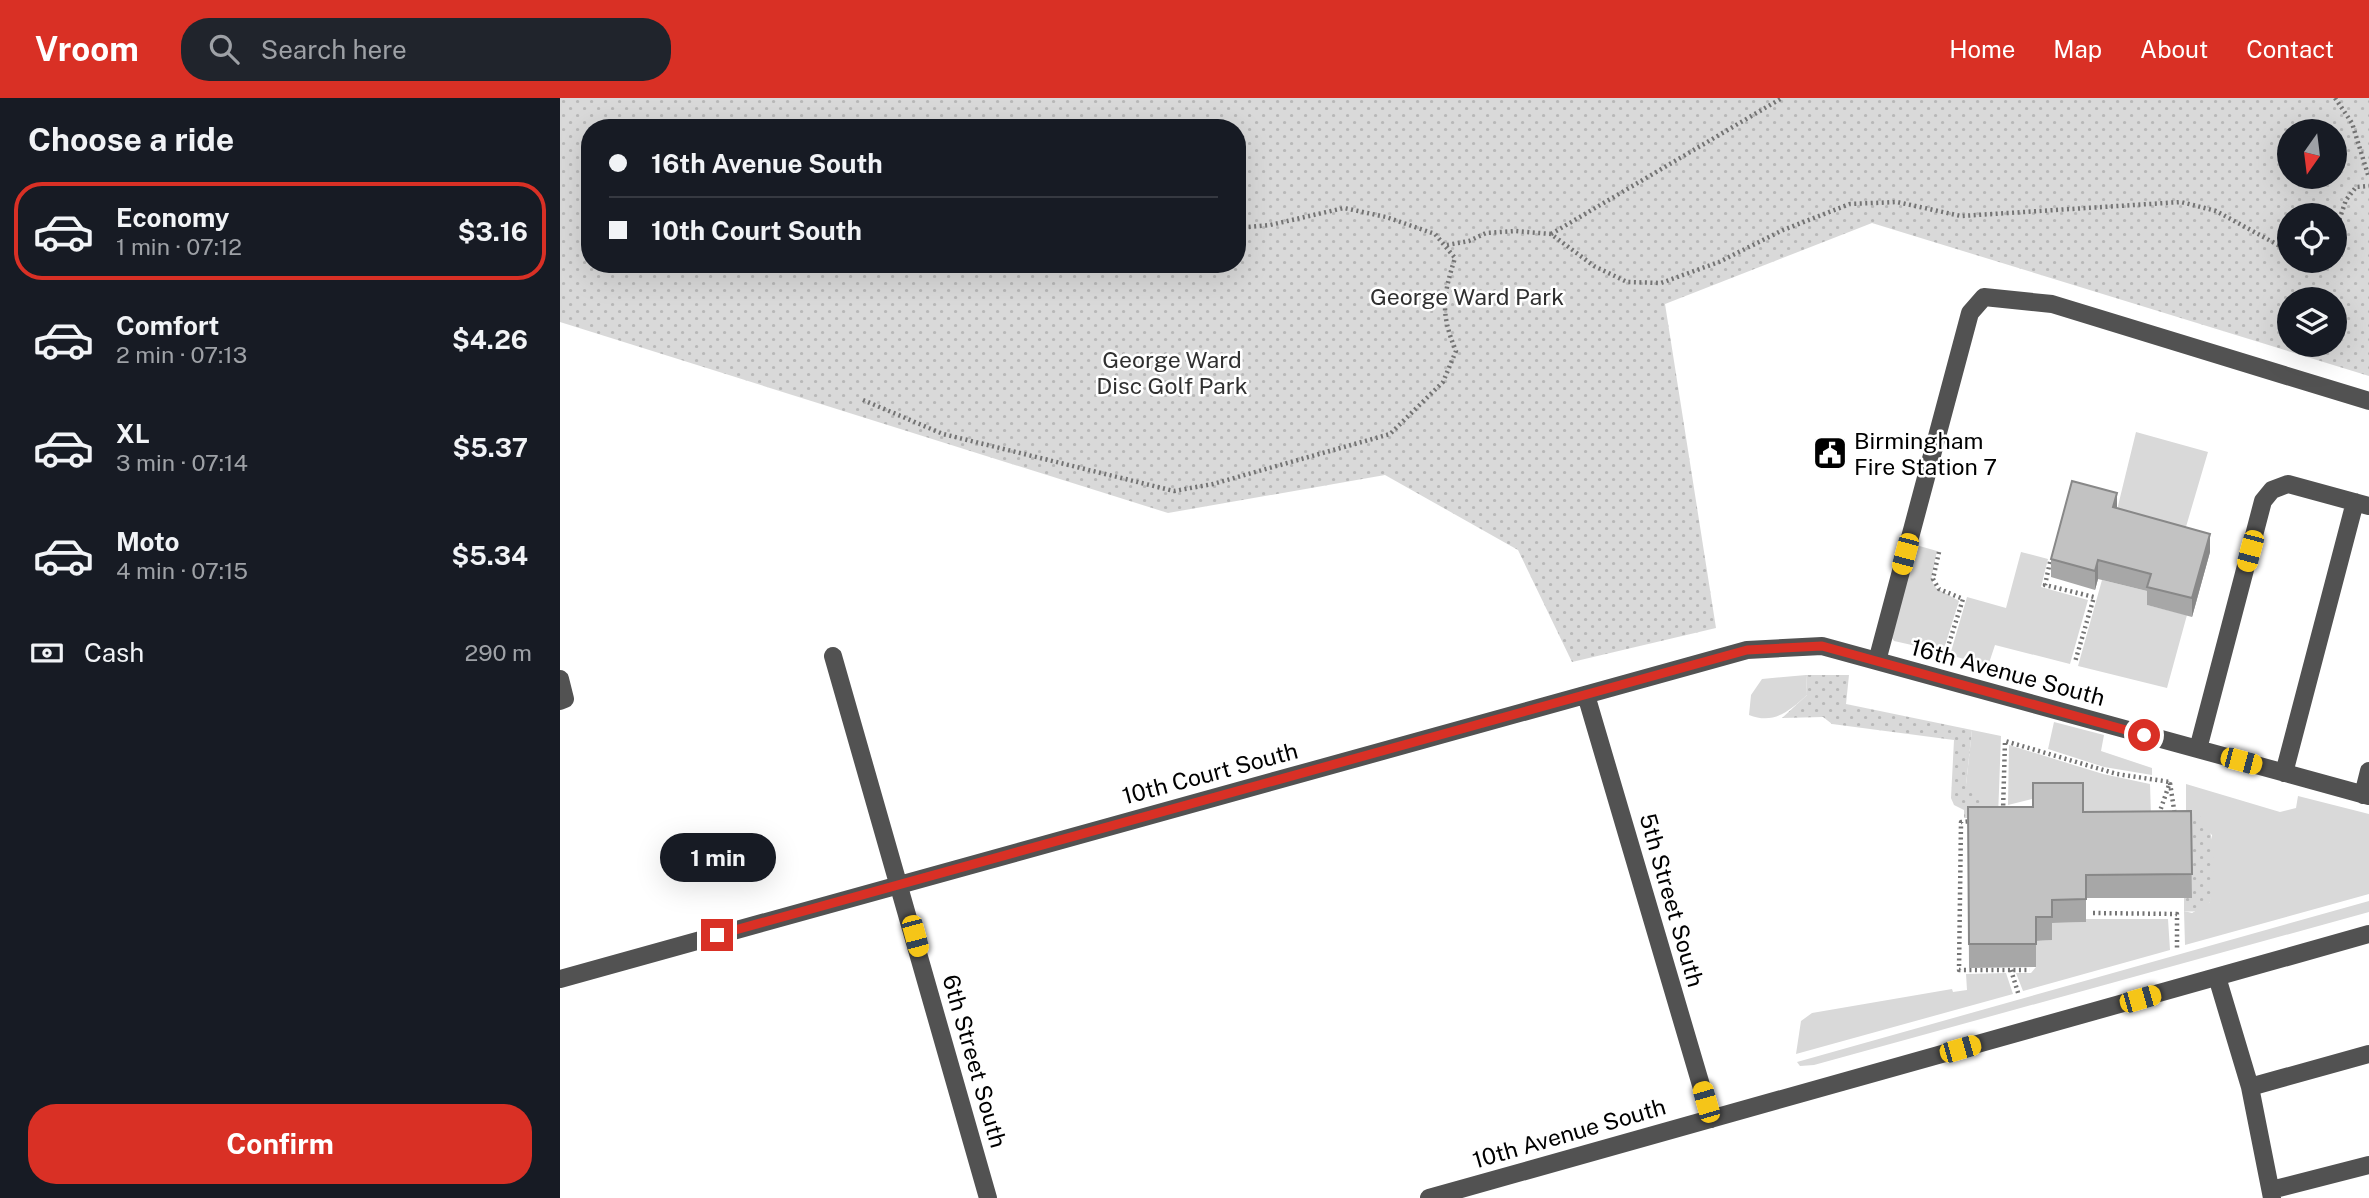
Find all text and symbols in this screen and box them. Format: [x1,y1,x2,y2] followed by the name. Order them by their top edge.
[181,18,671,81] search box
[35,30,139,68] text: Vroom
[205,30,243,68] icon: search
[261,34,407,65] text: Search here
[1949,35,2015,63] text: Home
[2053,35,2102,63] text: Map
[2140,35,2208,63] text: About
[2246,35,2334,63] text: Contact
[2277,119,2347,189] north arrow
[2277,119,2347,357] map controls
[28,121,234,158] text: Choose a ride
[651,148,883,179] text: 16th Avenue South
[32,200,95,263] icon: car
[116,202,229,233] text: Economy
[2277,203,2347,273] button: locate
[651,215,862,246] text: 10th Court South
[458,216,528,247] text: $3.16
[116,233,242,260] text: 1 min · 07:12
[1370,283,1564,310] park label: George Ward Park
[2277,287,2347,357] button: layers
[32,308,95,371] icon: car
[116,310,219,341] text: Comfort
[452,324,528,355] text: $4.26
[116,341,247,368] text: 2 min · 07:13
[1096,346,1248,399] park label: George Ward Disc Golf Park
[32,416,95,479] icon: car
[116,418,150,449] text: XL
[1854,427,1997,480] place label: Birmingham Fire Station 7
[453,432,528,463] text: $5.37
[1811,434,1849,472] public building icon: Birmingham Fire Station 7
[116,449,248,476] text: 3 min · 07:14
[32,524,95,587] icon: car
[116,526,179,557] text: Moto
[2235,528,2266,574] car
[1890,531,1921,577] car
[451,540,528,571] text: $5.34
[116,557,248,584] text: 4 min · 07:15
[1908,633,2108,711] street label: 16th Avenue South
[28,634,66,672] icon: cash
[84,637,144,668] text: Cash
[465,639,532,666] text: 290 m
[2128,719,2160,751] route start
[1119,737,1301,809] street label: 10th Court South
[2218,745,2265,777] car
[1634,810,1710,990] street label: 5th Street South
[659,834,775,882] callout: 1 min
[690,844,746,871] text: 1 min
[900,913,931,959] car
[701,919,733,951] route end
[937,971,1013,1151] street label: 6th Street South
[2117,983,2164,1015] car
[1937,1033,1984,1065] car
[1691,1079,1722,1125] car
[1469,1093,1669,1173] street label: 10th Avenue South
[28,1104,532,1184] button: Confirm

